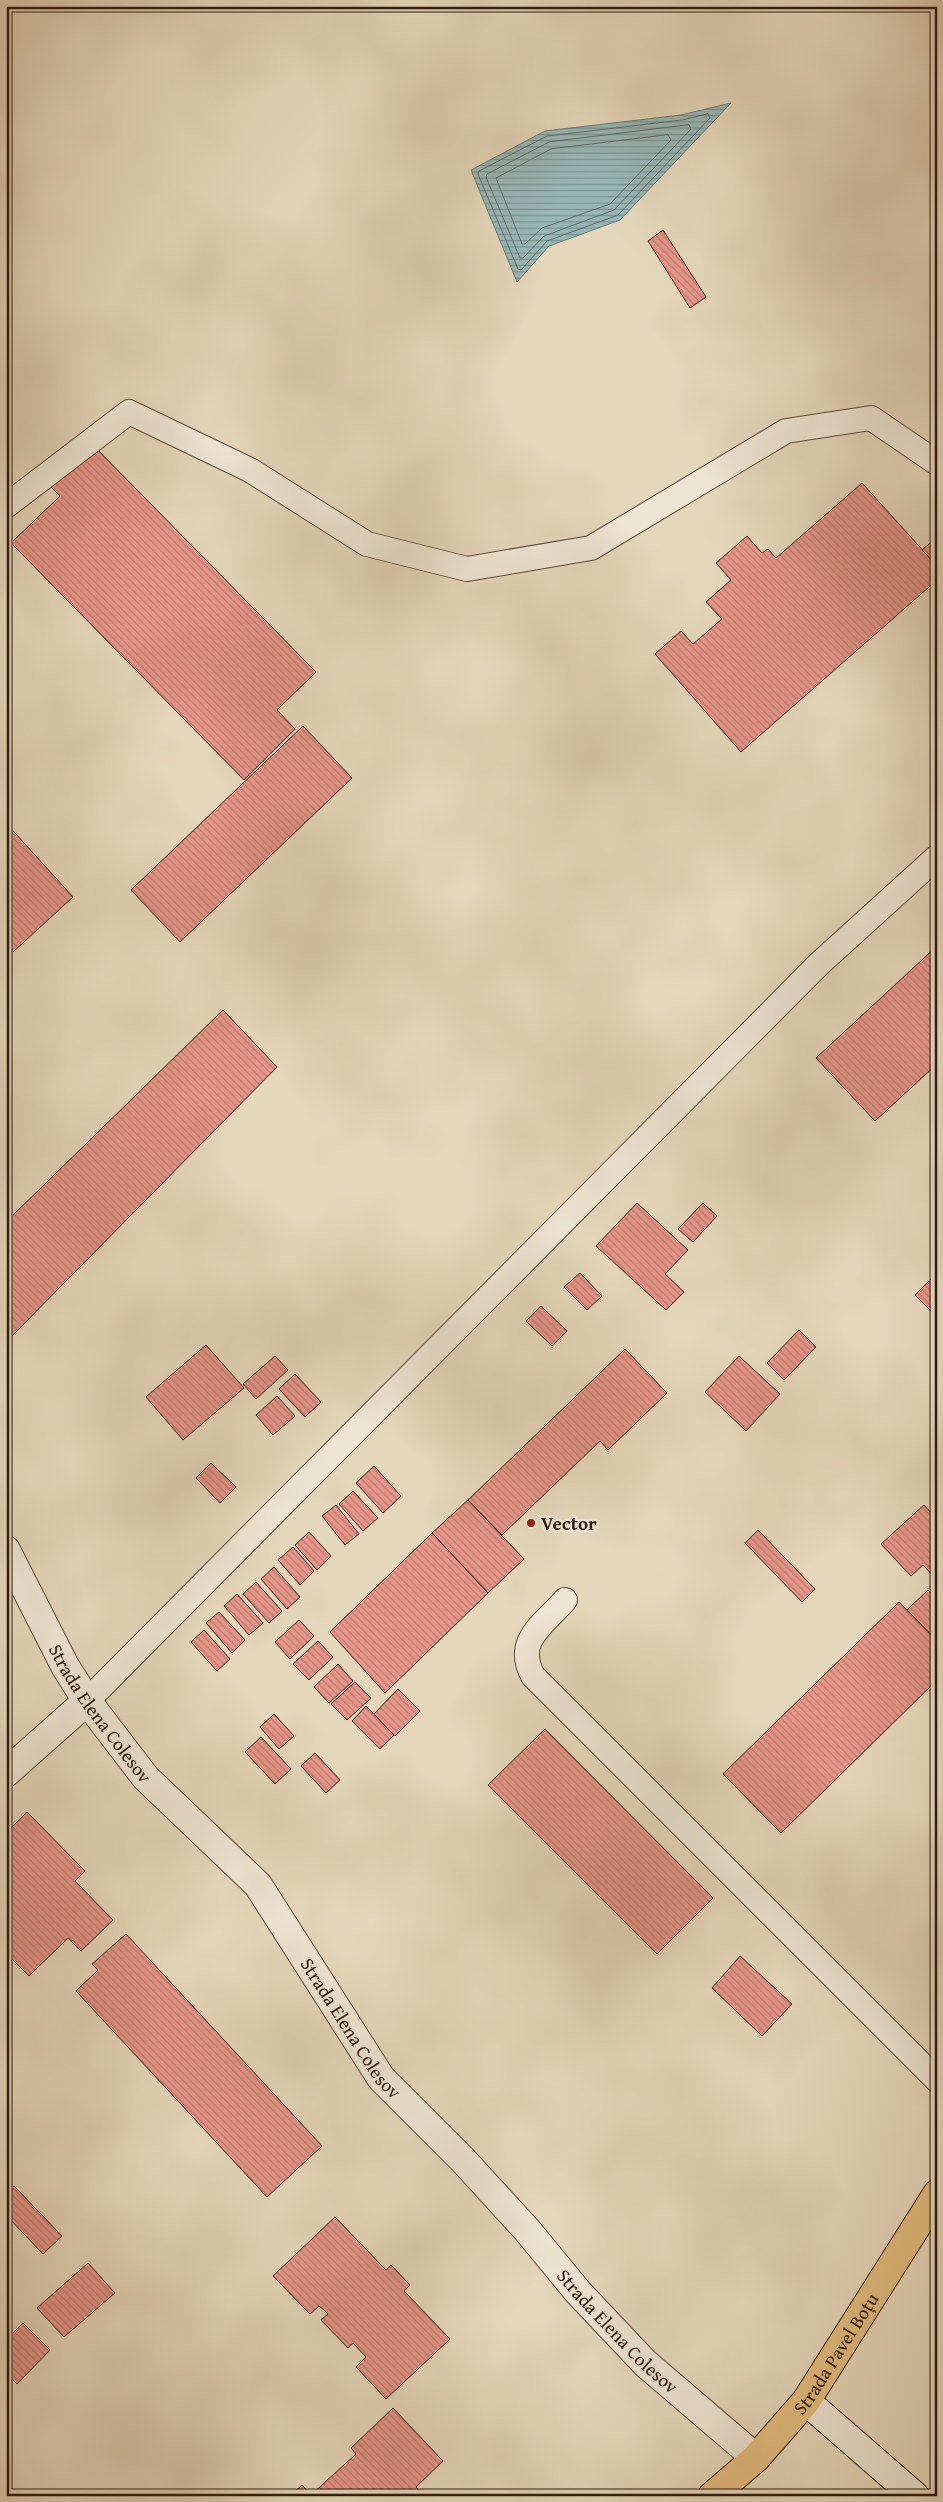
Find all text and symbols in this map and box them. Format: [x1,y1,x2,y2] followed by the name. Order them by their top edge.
[541,1509,597,1537] place label: Vector
[525,1517,537,1529] marker: Vector
[42,1639,159,1789] street label: Strada Elena Colesov
[294,1952,408,2105] street label: Strada Elena Colesov
[550,2263,685,2400] street label: Strada Elena Colesov
[786,2286,886,2421] street label: Strada Pavel Boțu

